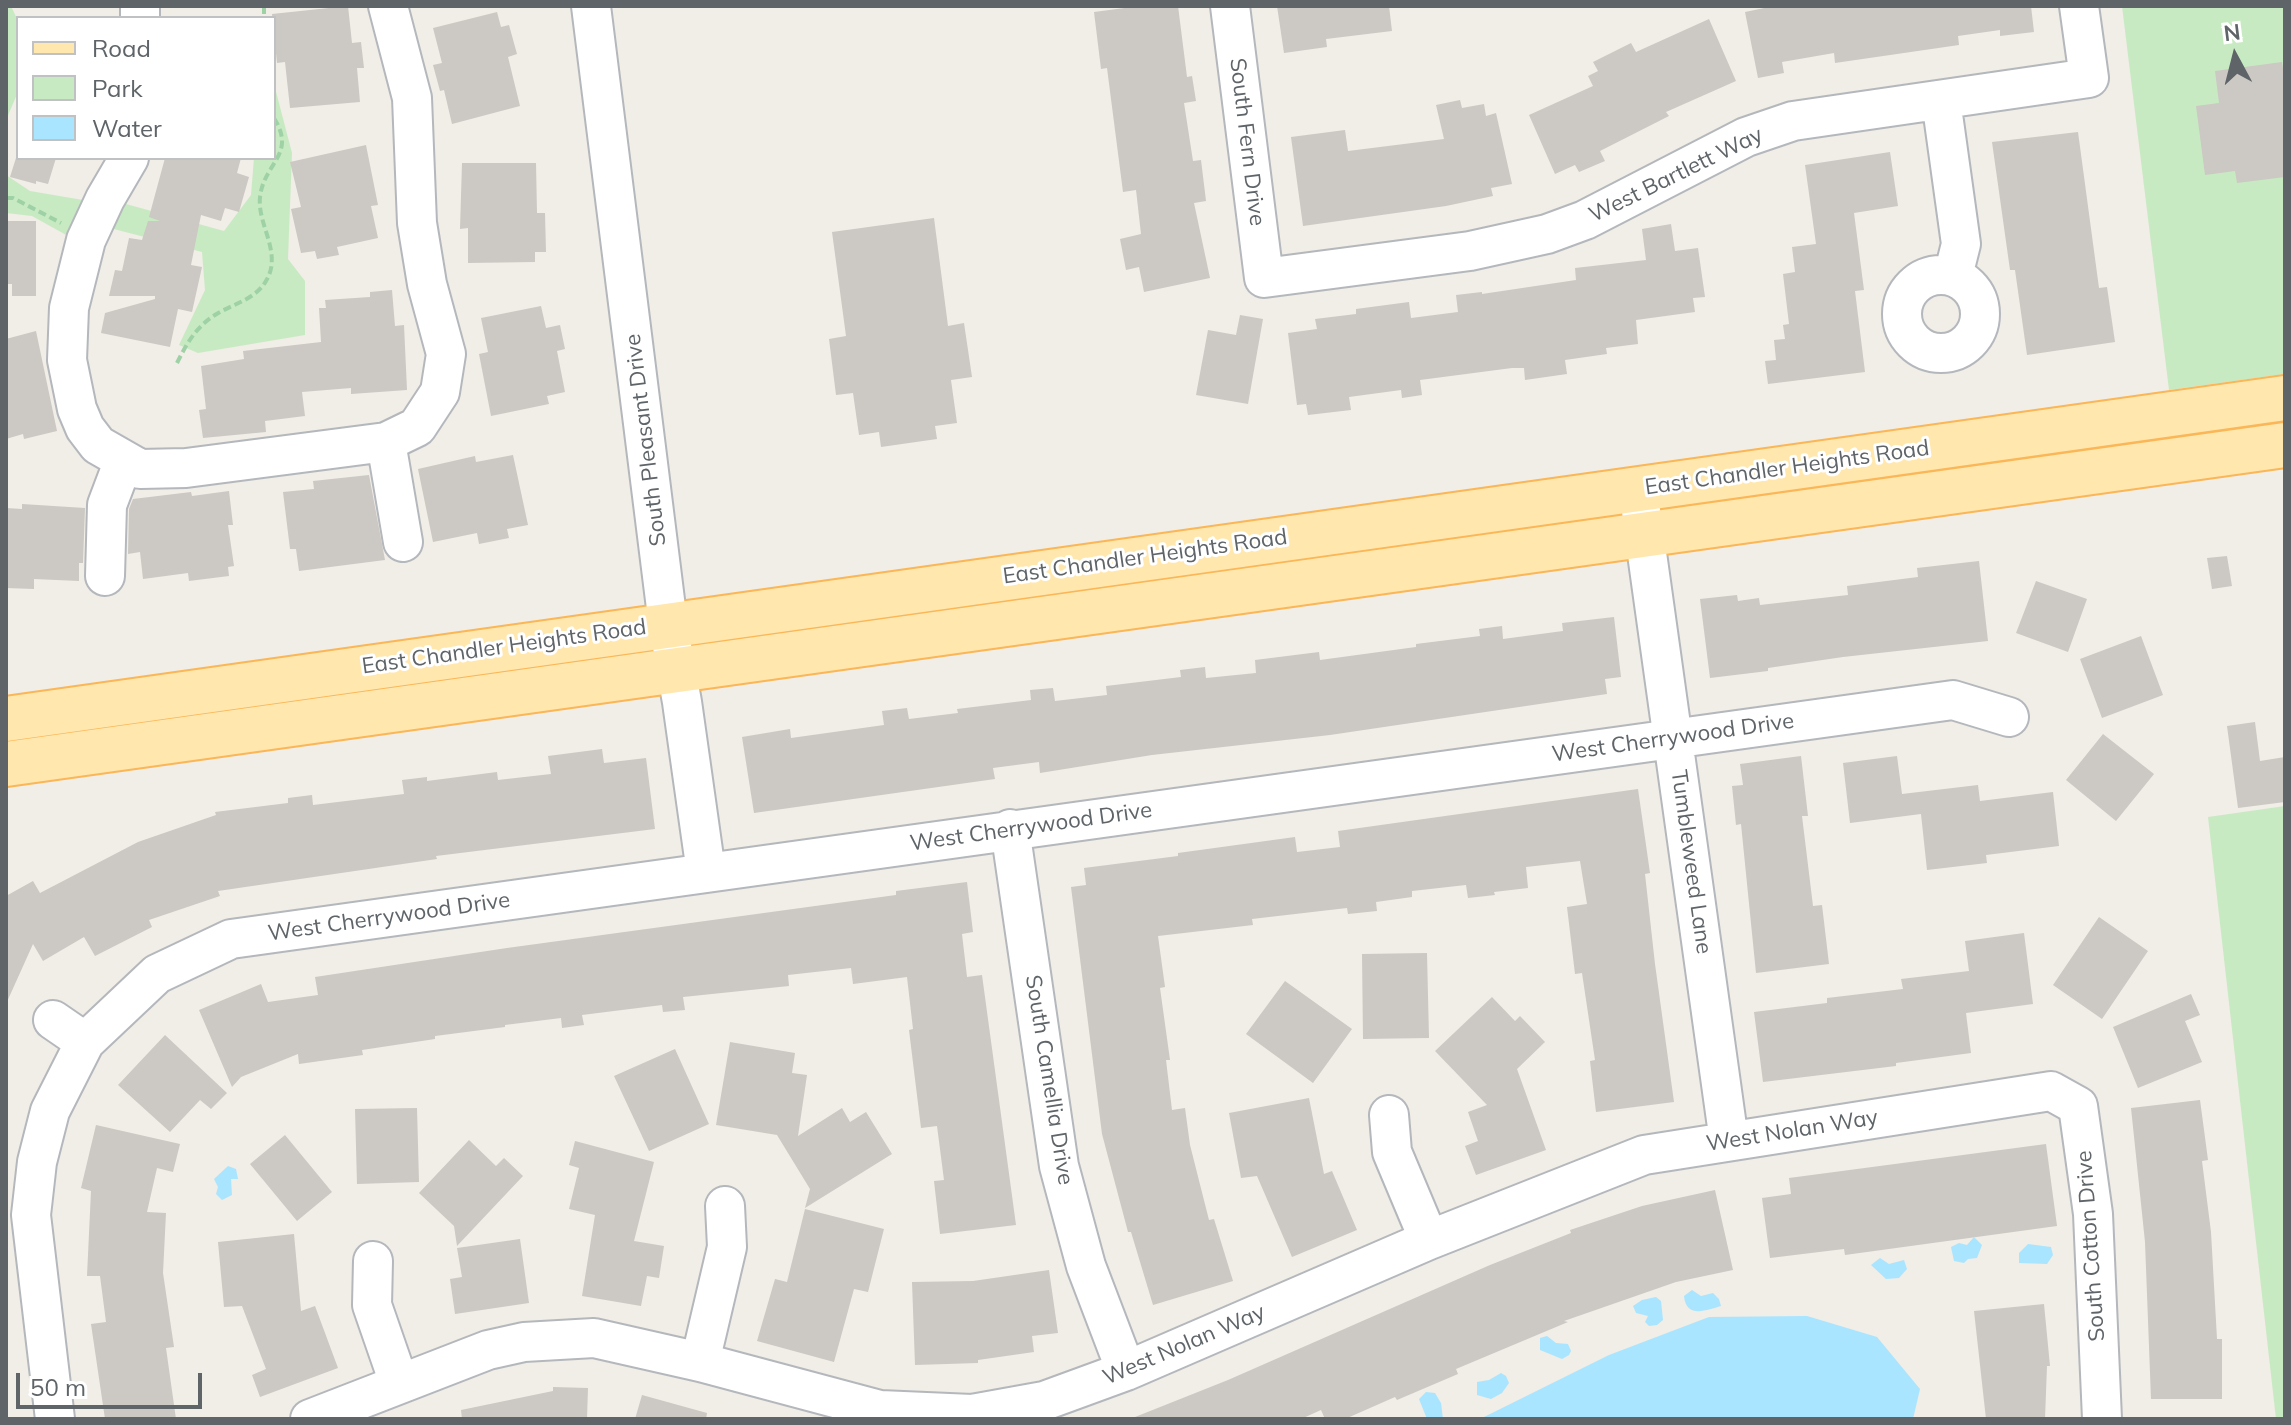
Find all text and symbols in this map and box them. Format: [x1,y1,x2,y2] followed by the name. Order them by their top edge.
[16,16,276,160] legend
[2195,16,2275,96] north arrow
[2222,17,2242,47] text: N
[92,33,151,63] text: Road
[1224,57,1270,227] street label: South Fern Drive
[92,73,143,103] text: Park
[92,113,162,143] text: Water
[1585,122,1767,228] street label: West Bartlett Way
[620,332,672,548] street label: South Pleasant Drive
[1643,435,1931,501] street label: East Chandler Heights Road
[1001,524,1289,590] street label: East Chandler Heights Road
[360,614,648,680] street label: East Chandler Heights Road
[1550,708,1796,768] street label: West Cherrywood Drive
[1665,768,1717,956] street label: Tumbleweed Lane
[908,797,1154,857] street label: West Cherrywood Drive
[266,887,512,947] street label: West Cherrywood Drive
[1019,973,1079,1187] street label: South Camellia Drive
[1704,1104,1880,1158] street label: West Nolan Way
[2071,1150,2111,1342] street label: South Cotton Drive
[1099,1299,1269,1391] street label: West Nolan Way
[20,1357,206,1407] scale bar
[30,1372,86,1402] text: 50 m

